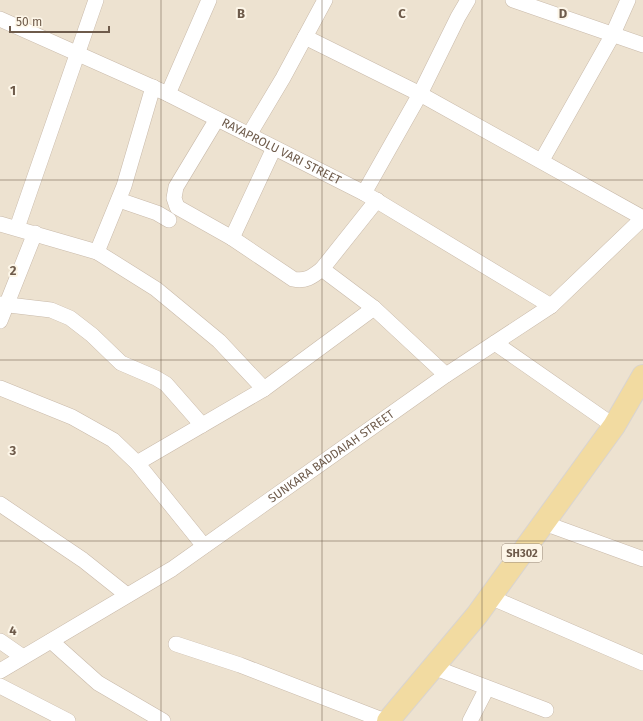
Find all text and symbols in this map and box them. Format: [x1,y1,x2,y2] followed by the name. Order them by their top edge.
[237,6,245,21] text: B
[398,6,406,21] text: C
[559,6,568,21] text: D
[10,8,109,34] scale bar
[16,15,42,29] text: 50 m
[10,83,16,98] text: 1
[219,115,344,188] street label: RAYAPROLU VARI STREET
[10,263,17,278] text: 2
[266,407,397,506] street label: SUNKARA BADDAIAH STREET
[9,443,17,458] text: 3
[502,544,542,562] road number: SH302
[9,623,17,638] text: 4

